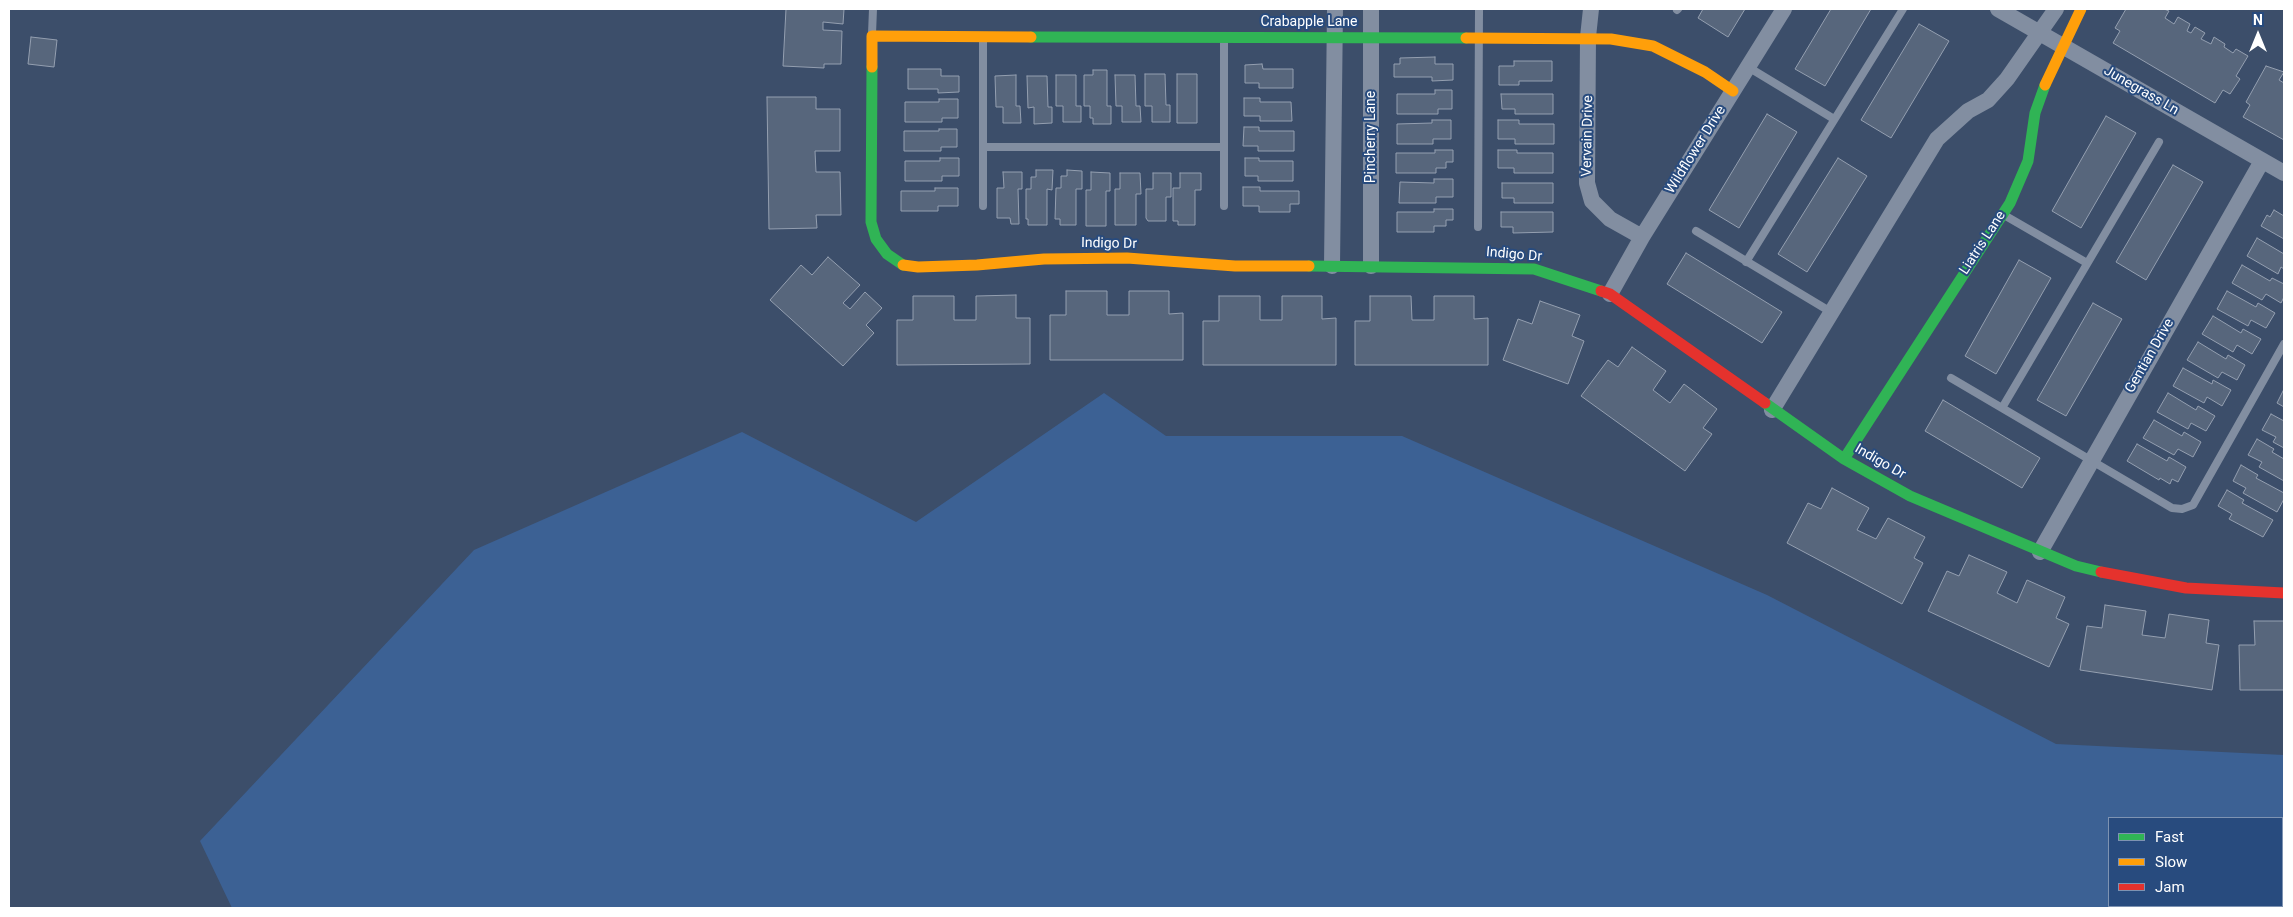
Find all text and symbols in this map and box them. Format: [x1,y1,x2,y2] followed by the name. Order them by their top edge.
[2233,10,2283,60] north arrow
[2253,12,2263,28] text: N
[1260,14,1358,30] street label: Crabapple Lane
[2101,63,2181,119] street label: Junegrass Ln
[1363,91,1379,183] street label: Pincherry Lane
[1579,95,1597,177] street label: Vervain Drive
[1662,103,1730,197] street label: Wildflower Drive
[1956,208,2010,278] street label: Liatris Lane
[1081,235,1137,253] street label: Indigo Dr
[1485,244,1543,266] street label: Indigo Dr
[2122,316,2178,396] street label: Gentian Drive
[1852,441,1908,483] street label: Indigo Dr
[2108,817,2283,907] legend
[2155,828,2184,846] text: Fast
[2155,853,2187,871] text: Slow
[2155,878,2185,896] text: Jam

